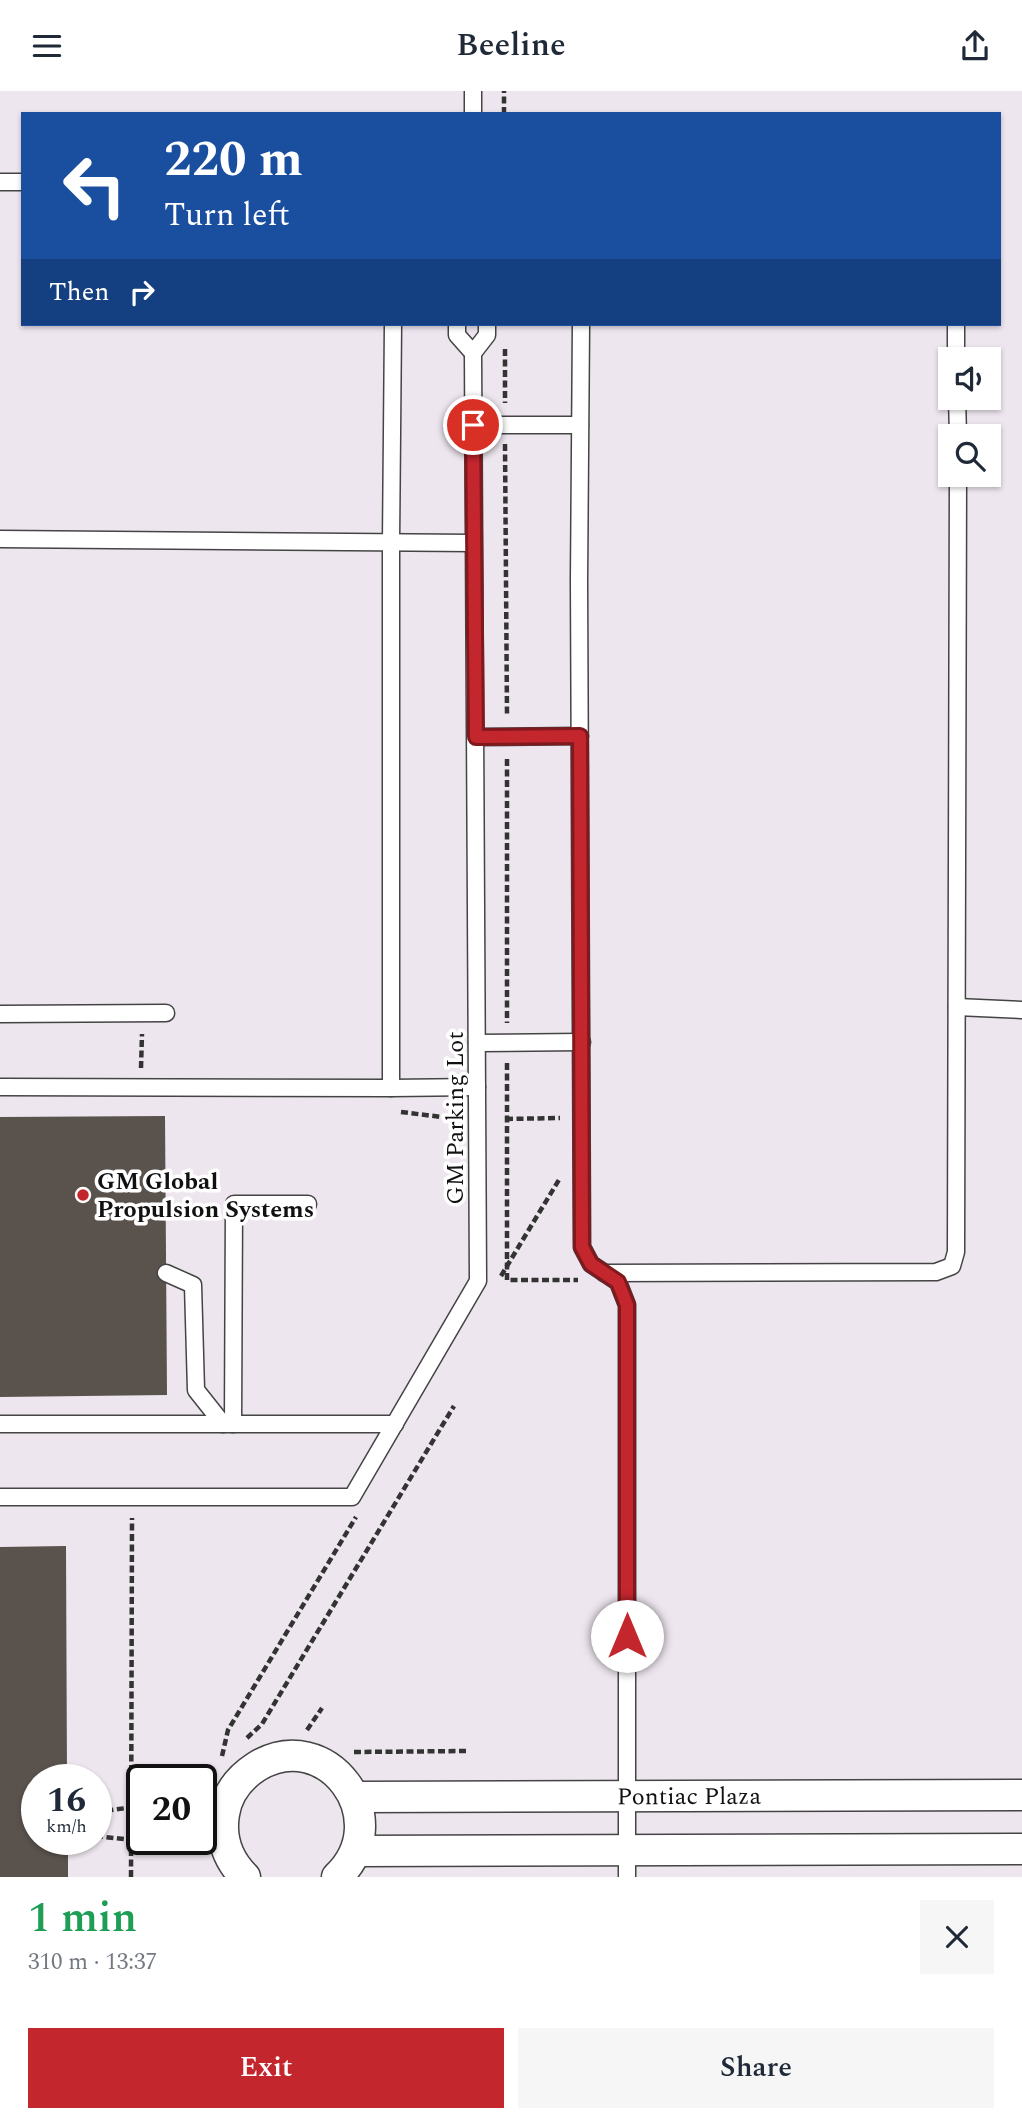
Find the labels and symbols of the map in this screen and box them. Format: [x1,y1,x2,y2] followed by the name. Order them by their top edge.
[443,395,503,455] pin
[438,1031,474,1205] street label: GM Parking Lot
[97,1164,314,1228] place label: GM Global Propulsion Systems
[75,1187,91,1203] marker: GM Global Propulsion Systems
[590,1599,664,1673] position arrow
[126,1764,217,1855] speed limit sign: 20
[617,1779,761,1815] street label: Pontiac Plaza

